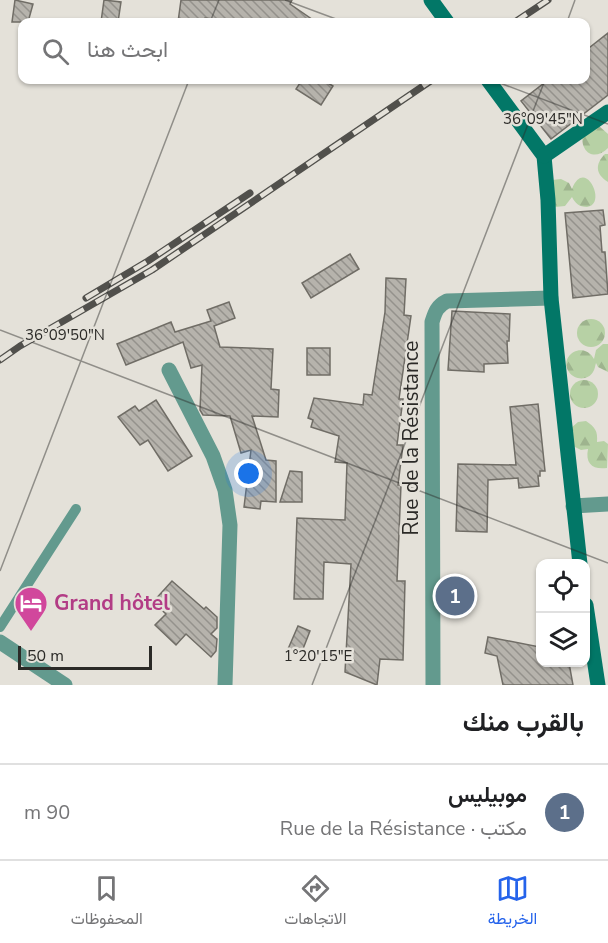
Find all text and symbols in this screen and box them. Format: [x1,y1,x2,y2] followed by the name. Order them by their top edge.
[18,18,590,84] search box
[39,35,72,68] icon: search
[87,35,168,65] text: ابحث هنا
[503,109,583,129] text: 36°09'45"N
[25,325,105,345] text: 36°09'50"N
[397,341,425,536] street label: Rue de la Résistance
[234,459,263,488] your location
[536,559,590,667] map controls
[536,559,590,613] button: locate
[436,574,474,618] pin: 1
[13,585,49,632] hotel icon: Grand hôtel
[54,589,170,617] place label: Grand hôtel
[536,613,590,667] button: layers
[18,643,152,670] scale bar
[27,645,64,667] text: 50 m
[284,646,352,666] text: 1°20'15"E
[463,705,584,740] text: بالقرب منك
[448,780,527,810] text: موبيليس
[24,799,70,826] text: 90 m
[559,799,571,826] text: 1
[280,815,527,842] text: مكتب · Rue de la Résistance
[71,872,143,933] tab: المحفوظات
[284,872,346,933] tab: الاتجاهات
[488,872,537,933] tab: الخريطة

